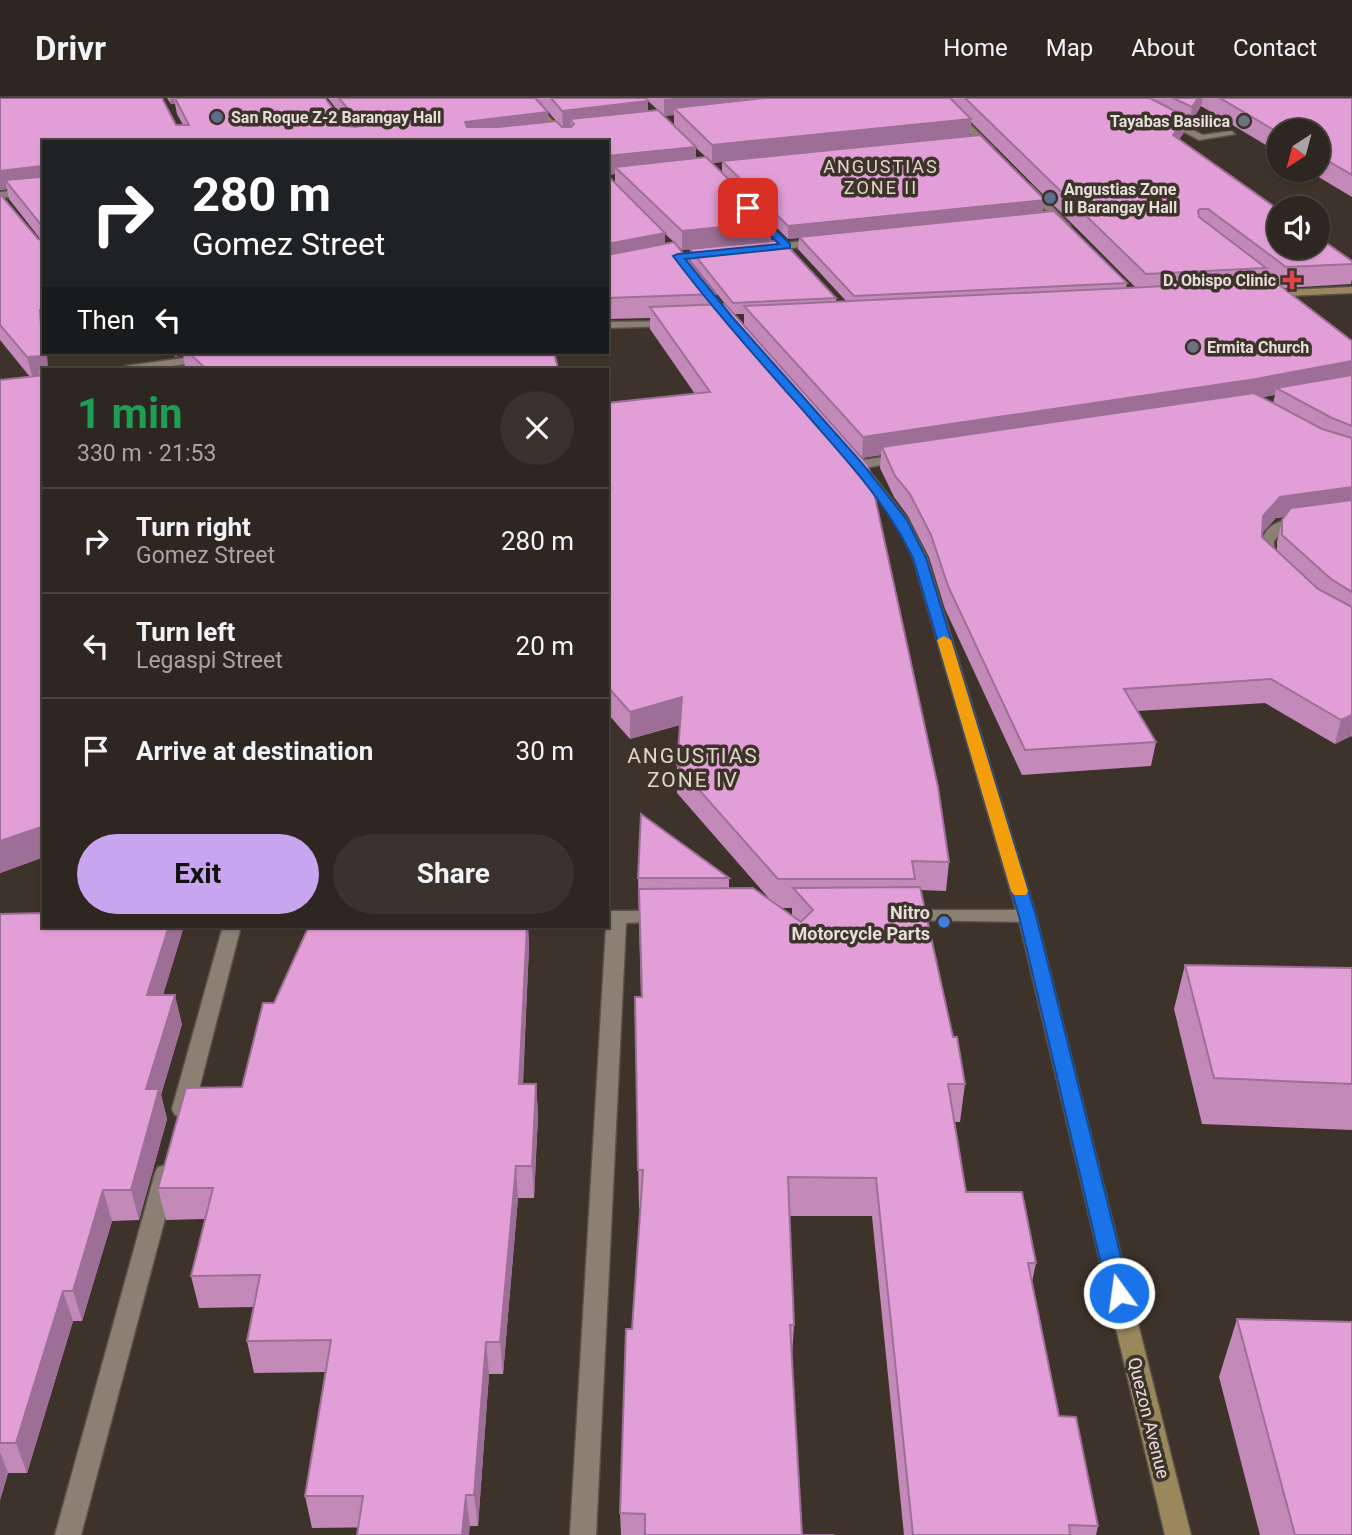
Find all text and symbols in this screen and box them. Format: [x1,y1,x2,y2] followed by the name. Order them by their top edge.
[35,29,106,68] text: Drivr
[943,34,1008,62] text: Home
[1046,34,1093,62] text: Map
[1131,34,1195,62] text: About
[1233,34,1317,62] text: Contact
[231,108,441,127] place label: San Roque Z-2 Barangay Hall
[209,109,225,125] marker: San Roque Z-2 Barangay Hall
[1110,112,1230,131] place label: Tayabas Basilica
[1236,113,1252,129] marker: Tayabas Basilica
[1267,119,1330,182] north arrow
[1267,119,1330,259] map controls
[823,156,939,198] district label: ANGUSTIAS ZONE II
[192,166,331,223] text: 280 m
[77,168,168,259] icon: right
[718,178,778,238] pin
[1064,180,1177,217] place label: Angustias Zone II Barangay Hall
[729,189,767,227] icon: arrive
[1042,190,1058,206] marker: Angustias Zone II Barangay Hall
[1267,196,1330,259] button: sound
[192,225,385,263] text: Gomez Street
[1282,270,1302,290] marker: D. Obispo Clinic
[1163,271,1276,290] place label: D. Obispo Clinic
[149,301,187,339] icon: left
[77,305,135,335] text: Then
[1207,338,1309,357] place label: Ermita Church
[1185,339,1201,355] marker: Ermita Church
[77,389,183,438] text: 1 min
[500,391,574,465] button: close
[77,440,216,467] text: 330 m · 21:53
[136,512,251,542] text: Turn right
[77,522,115,560] icon: right
[501,526,574,556] text: 280 m
[136,542,275,569] text: Gomez Street
[136,617,235,647] text: Turn left
[77,627,115,665] icon: left
[516,631,574,661] text: 20 m
[136,647,283,674] text: Legaspi Street
[77,732,115,770] icon: arrive
[136,736,373,766] text: Arrive at destination
[516,736,574,766] text: 30 m
[627,744,759,792] district label: ANGUSTIAS ZONE IV
[77,834,319,914] button: Exit
[333,834,574,914] button: Share
[791,902,930,944] place label: Nitro Motorcycle Parts
[936,914,952,930] marker: Nitro Motorcycle Parts
[1082,1256,1156,1330] position arrow
[1124,1355,1174,1481] street label: Quezon Avenue

